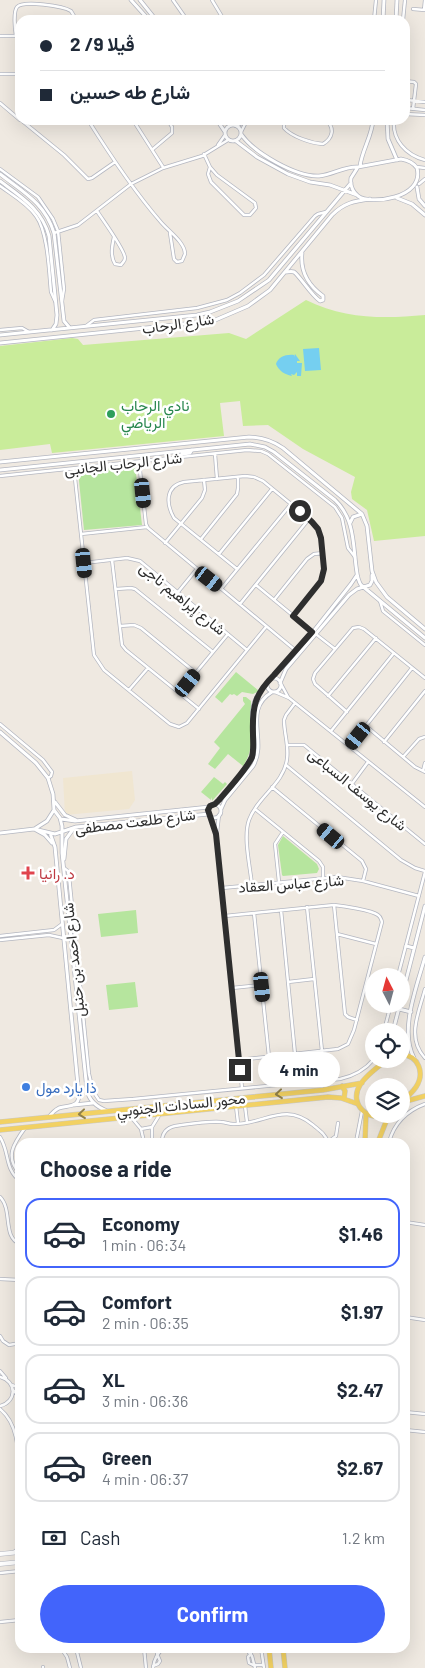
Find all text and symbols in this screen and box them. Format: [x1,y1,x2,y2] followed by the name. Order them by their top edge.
[70,32,135,55] text: ڤيلا 9/ 2
[70,80,190,103] text: شارع طه حسين
[141,309,216,340] street label: شارع الرحاب
[121,396,189,436] place label: نادي الرحاب الرياضي
[105,408,117,420] marker: نادي الرحاب الرياضي
[63,448,183,481] street label: شارع الرحاب الجانبى
[133,477,152,509] car
[289,500,311,522] route start
[74,547,93,579] car
[134,558,230,641] street label: شارع إبراهيم ناجى
[192,564,225,594] car
[172,667,203,699] car
[342,720,373,752] car
[303,744,411,837] street label: شارع يوسف السباعى
[74,805,197,840] street label: شارع طلعت مصطفى
[314,821,347,851] car
[39,864,75,883] place label: د. رانيا
[21,866,35,880] marker: د. رانيا
[238,870,345,899] street label: شارع عباس العقاد
[58,901,91,1018] street label: شارع احمد بن حنبل
[365,968,410,1012] north arrow
[365,968,410,1123] map controls
[252,971,271,1003] car
[365,1023,410,1068] button: locate
[258,1052,340,1088] callout: 4 min
[229,1059,251,1081] route end
[279,1060,319,1079] text: 4 min
[36,1078,97,1097] place label: ذا يارد مول
[365,1078,410,1123] button: layers
[20,1081,32,1093] marker: ذا يارد مول
[116,1088,247,1125] street label: محور السادات الجنوبي
[274,1088,282,1099] one-way arrow
[78,1108,86,1119] one-way arrow
[40,1155,172,1181] text: Choose a ride
[42,1211,87,1256] icon: car
[102,1212,180,1235] text: Economy
[339,1222,383,1245] text: $1.46
[102,1235,186,1254] text: 1 min · 06:34
[42,1289,87,1334] icon: car
[102,1290,172,1313] text: Comfort
[341,1300,383,1323] text: $1.97
[102,1313,189,1332] text: 2 min · 06:35
[42,1367,87,1412] icon: car
[102,1368,125,1391] text: XL
[337,1378,383,1401] text: $2.47
[102,1391,188,1410] text: 3 min · 06:36
[42,1445,87,1490] icon: car
[102,1446,152,1469] text: Green
[337,1456,383,1479] text: $2.67
[102,1469,188,1488] text: 4 min · 06:37
[40,1524,68,1552] icon: cash
[80,1526,121,1549] text: Cash
[342,1528,385,1547] text: 1.2 km
[40,1585,385,1643] button: Confirm

